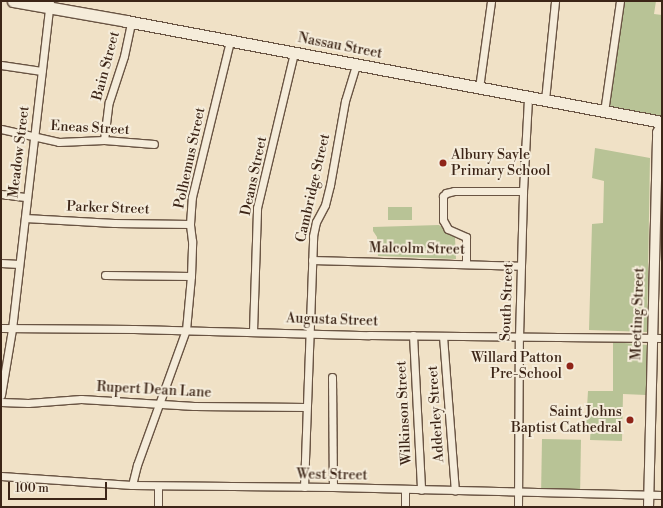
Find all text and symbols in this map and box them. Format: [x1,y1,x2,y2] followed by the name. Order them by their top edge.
[89,30,123,102] street label: Bain Street
[296,30,384,62] street label: Nassau Street
[5,105,33,199] street label: Meadow Street
[171,106,209,210] street label: Polhemus Street
[50,118,130,138] street label: Eneas Street
[292,132,334,244] street label: Cambridge Street
[237,135,271,217] street label: Deans Street
[451,147,550,180] place label: Albury Sayle Primary School
[438,158,448,168] marker: Albury Sayle Primary School
[66,198,150,218] street label: Parker Street
[369,240,465,258] street label: Malcolm Street
[497,263,517,341] street label: South Street
[628,267,648,361] street label: Meeting Street
[286,310,378,330] street label: Augusta Street
[471,350,562,382] place label: Willard Patton Pre-School
[393,360,415,466] street label: Wilkinson Street
[565,361,575,371] marker: Willard Patton Pre-School
[424,365,448,463] street label: Adderley Street
[96,379,212,401] street label: Rupert Dean Lane
[511,404,622,436] place label: Saint Johns Baptist Cathedral
[625,415,635,425] marker: Saint Johns Baptist Cathedral
[296,466,368,484] street label: West Street
[10,474,109,500] scale bar
[15,481,49,496] text: 100 m

